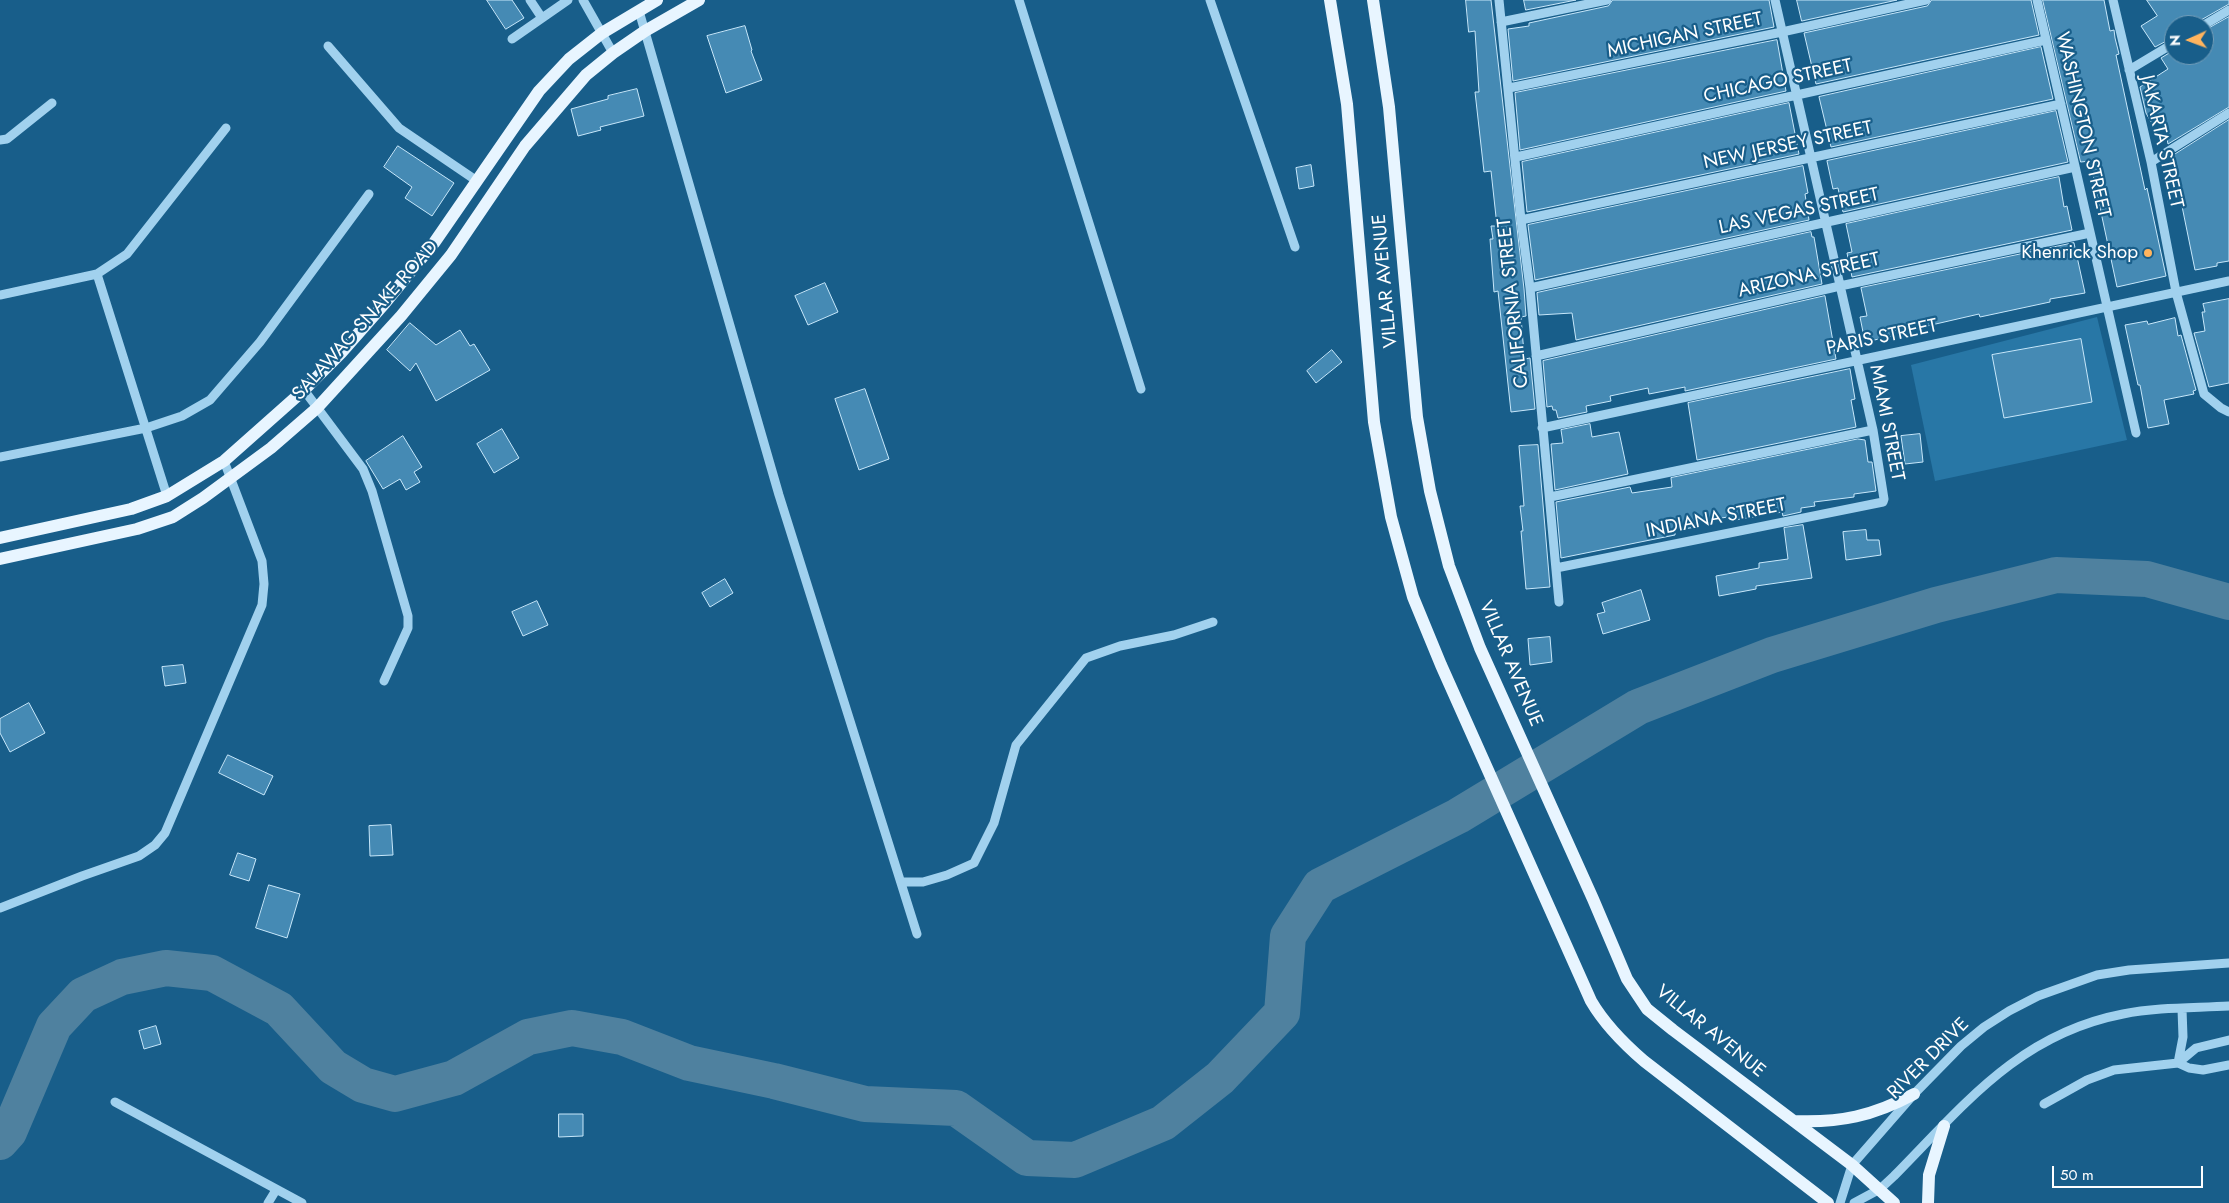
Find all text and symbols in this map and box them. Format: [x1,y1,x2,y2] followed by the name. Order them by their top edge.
[1605,8,1765,64] street label: MICHIGAN STREET
[2164,15,2214,65] north arrow
[2050,30,2114,220] street label: WASHINGTON STREET
[2165,35,2185,46] text: N
[1702,55,1854,109] street label: CHICAGO STREET
[2135,73,2187,211] street label: JAKARTA STREET
[1701,117,1875,175] street label: NEW JERSEY STREET
[1717,184,1881,240] street label: LAS VEGAS STREET
[1369,213,1403,349] street label: VILLAR AVENUE
[1494,217,1534,389] street label: CALIFORNIA STREET
[288,236,444,406] street label: SALAWAG SNAKE ROAD
[2021,242,2138,264] place label: Khenrick Shop
[2142,247,2154,259] marker: Khenrick Shop
[1736,249,1882,303] street label: ARIZONA STREET
[1825,315,1939,361] street label: PARIS STREET
[1864,363,1908,483] street label: MIAMI STREET
[1644,494,1788,544] street label: INDIANA STREET
[1473,598,1547,730] street label: VILLAR AVENUE
[1651,981,1769,1083] street label: VILLAR AVENUE
[1884,1014,1974,1104] street label: RIVER DRIVE
[2054,1156,2205,1188] scale bar
[2060,1164,2094,1186] text: 50 m

